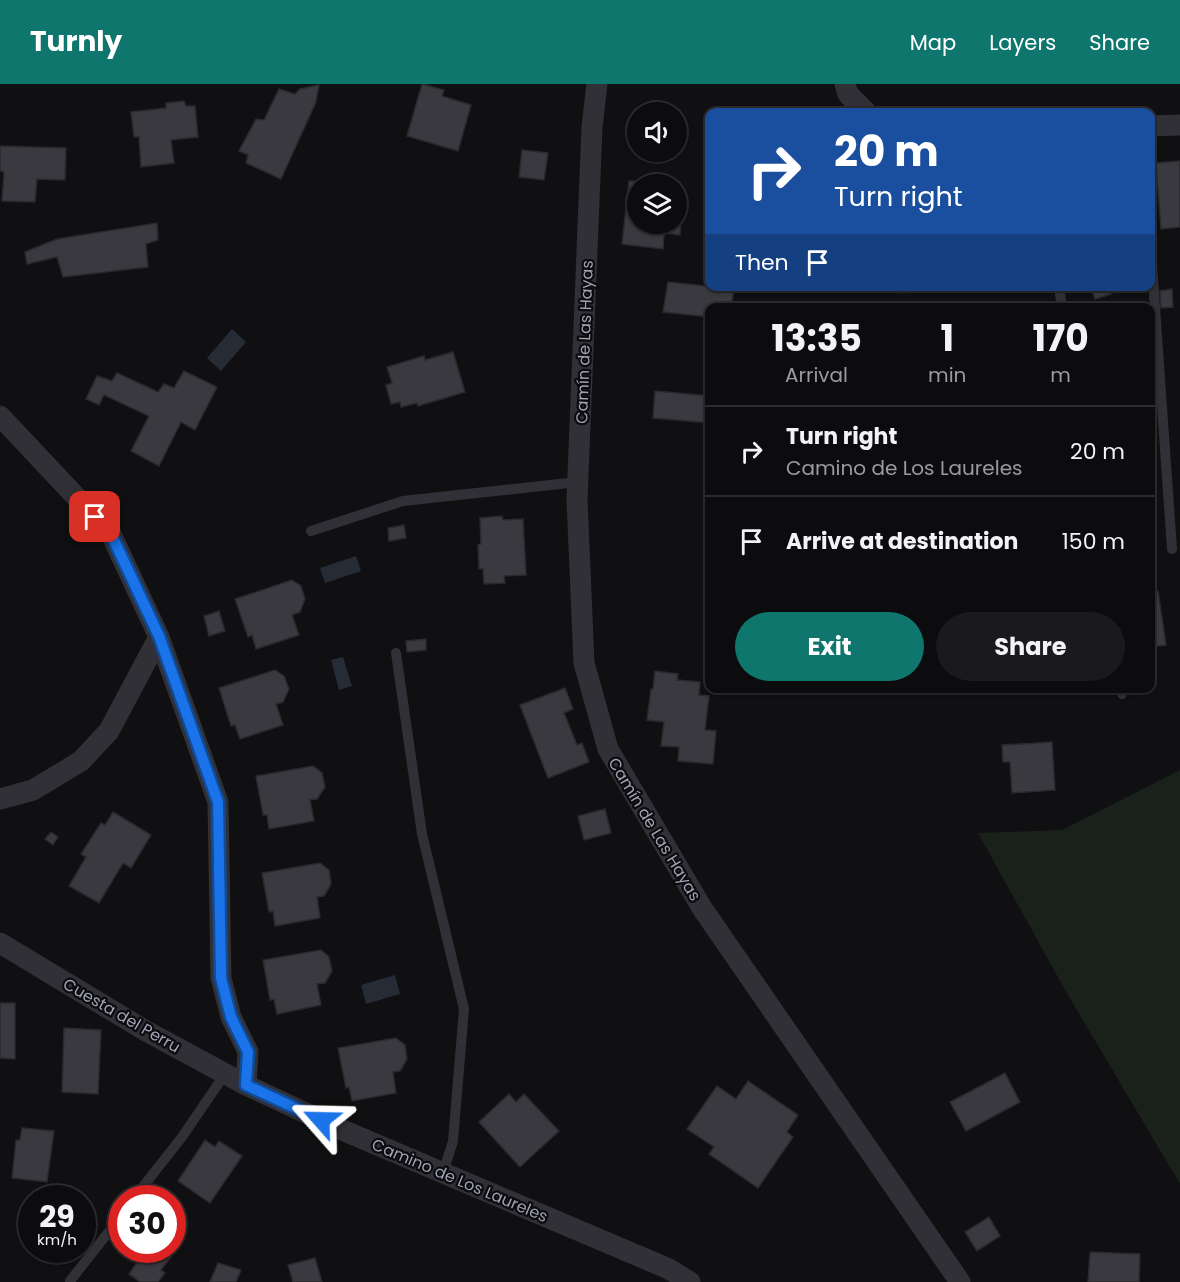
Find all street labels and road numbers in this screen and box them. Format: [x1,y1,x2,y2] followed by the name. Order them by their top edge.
[570,260,599,424] street label: Camín de Las Hayas
[603,753,707,905] street label: Camín de Las Hayas
[59,972,185,1058] street label: Cuesta del Perru
[368,1133,551,1228] street label: Camino de Los Laureles

